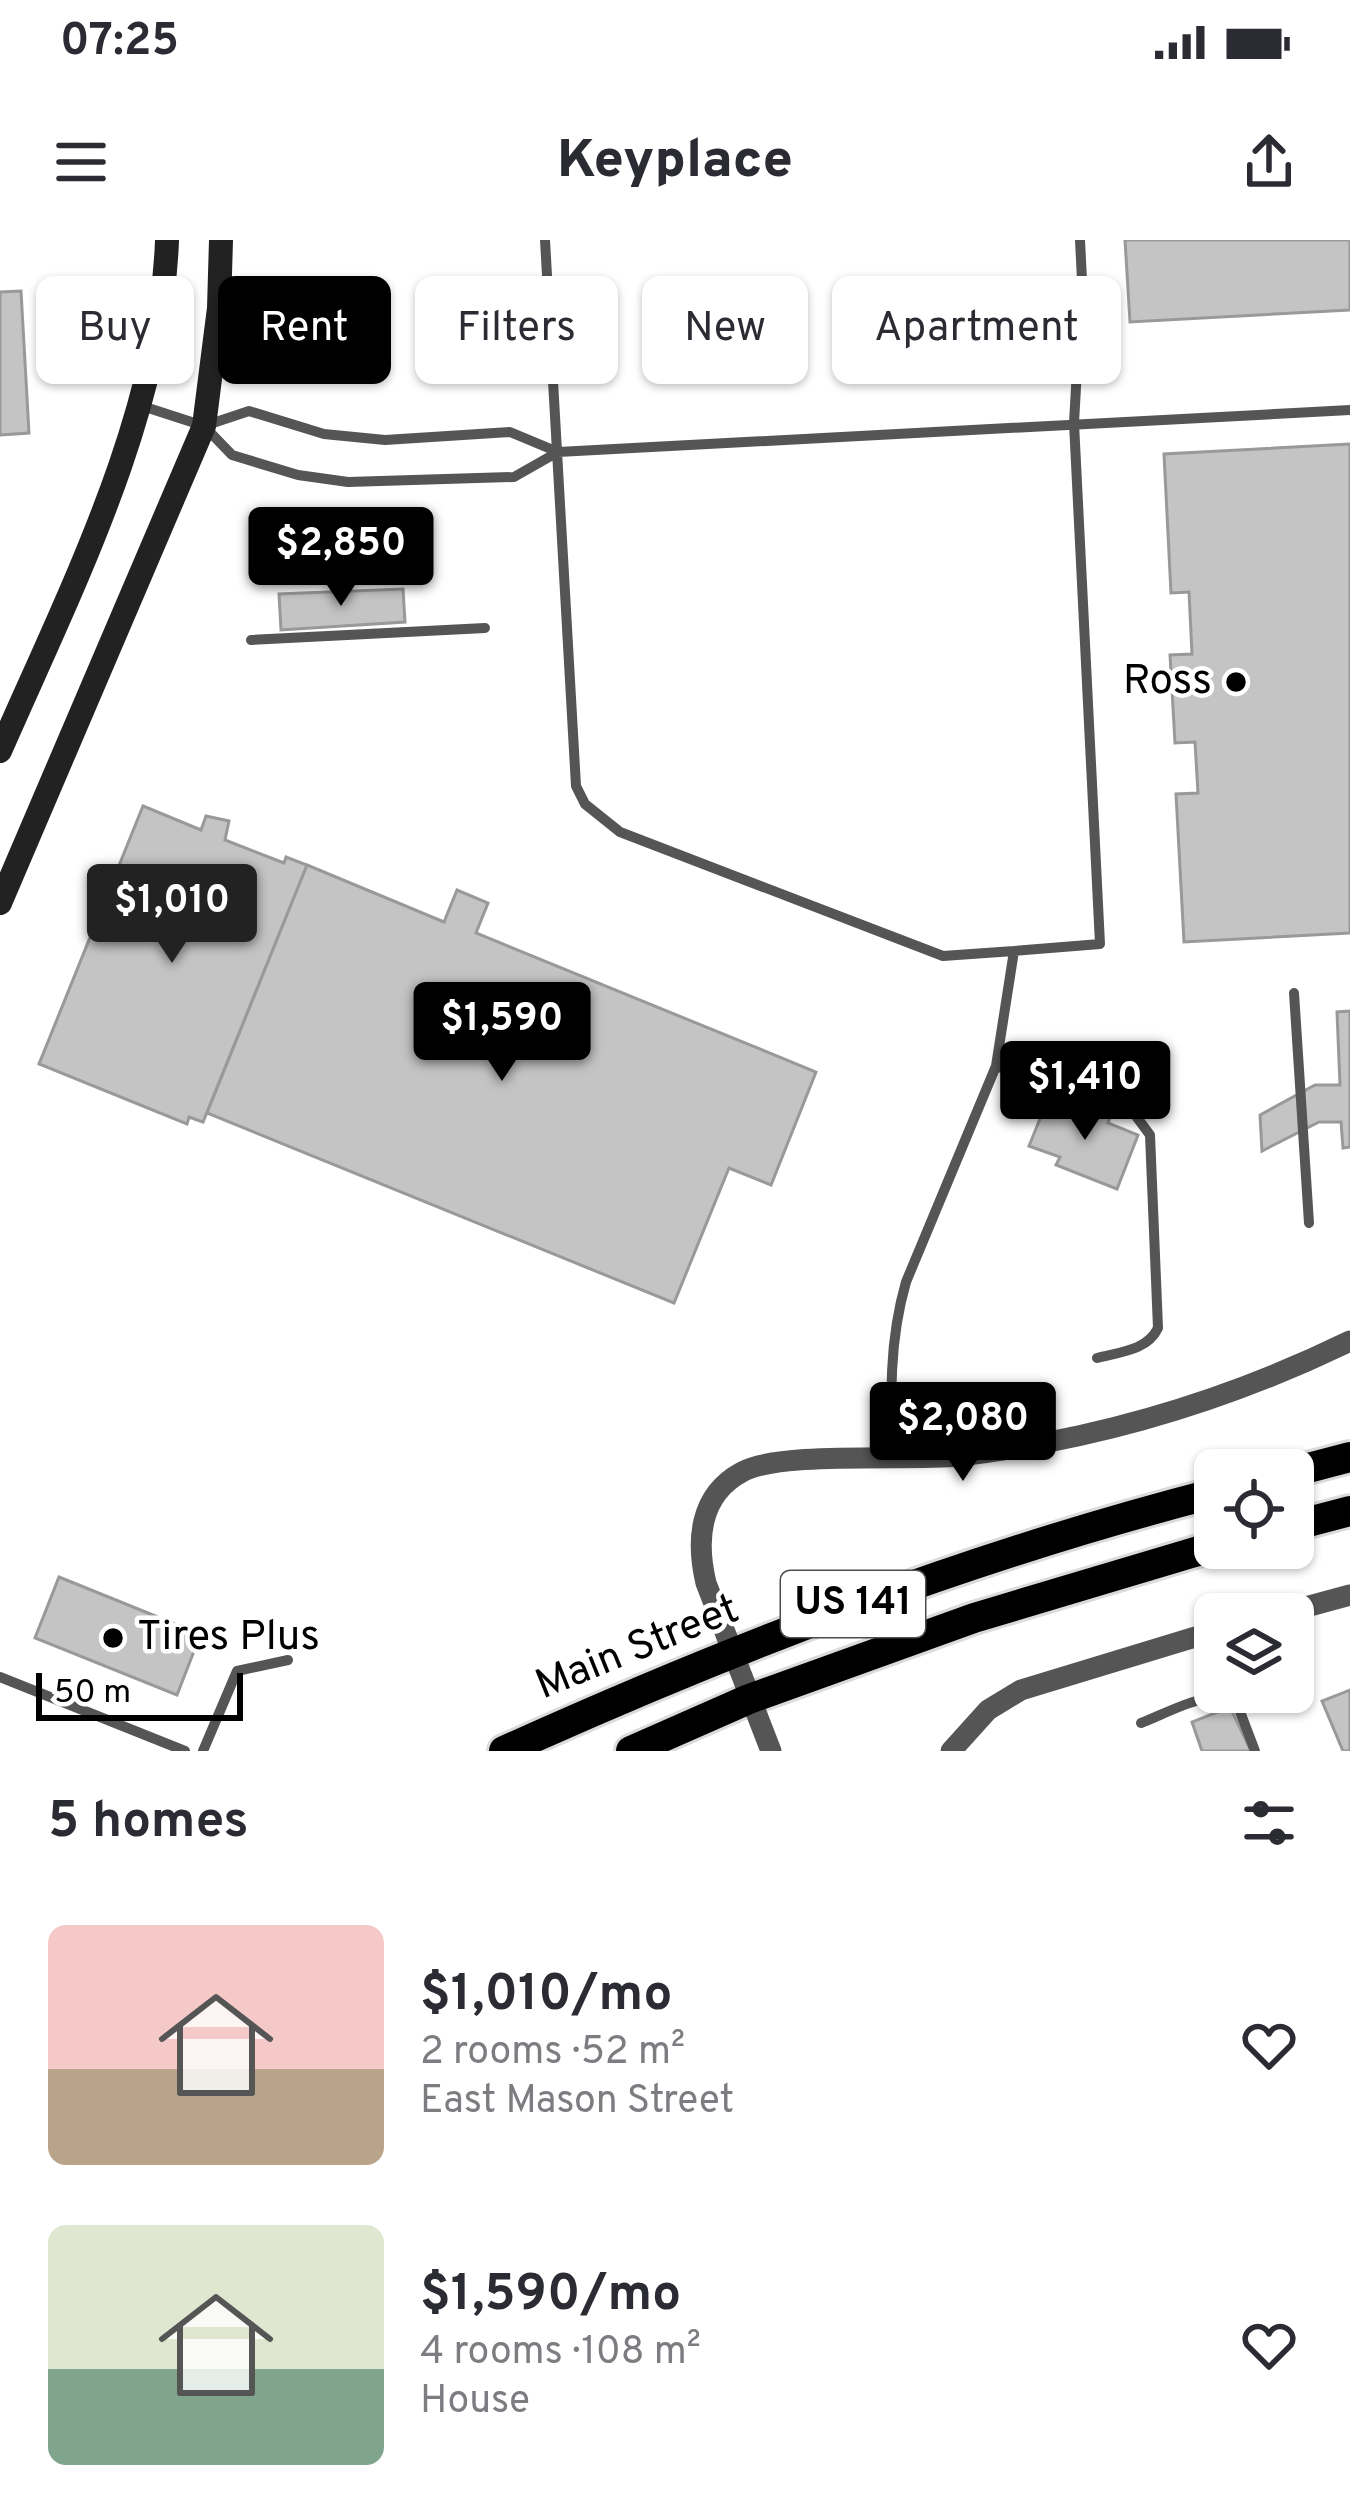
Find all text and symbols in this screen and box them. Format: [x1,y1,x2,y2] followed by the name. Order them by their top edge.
[60,14,179,71] text: 07:25
[557,128,793,197] text: Keyplace
[48,129,114,195] icon: menu
[1236,129,1302,195] icon: share
[36,276,194,384] chip: Buy
[218,276,391,384] chip: Rent
[415,276,618,384] chip: Filters
[642,276,808,384] chip: New
[832,276,1121,384] chip: Apartment
[243,507,439,609] pin: $2,850
[275,521,407,570] text: $2,850
[1123,656,1212,709] place label: Ross
[1223,669,1249,695] marker: Ross
[74,864,270,966] pin: $1,010
[114,878,230,927] text: $1,010
[404,982,600,1084] pin: $1,590
[441,996,563,1045] text: $1,590
[987,1041,1183,1143] pin: $1,410
[1027,1055,1143,1104] text: $1,410
[865,1382,1061,1484] pin: $2,080
[897,1396,1029,1445] text: $2,080
[1194,1449,1314,1713] map controls
[1194,1449,1314,1569] button: locate
[781,1571,925,1637] road number: US 141
[529,1584,747,1714] street label: Main Street
[1194,1593,1314,1713] button: layers
[137,1612,320,1665] place label: Tires Plus
[100,1625,126,1651] marker: Tires Plus
[36,1667,243,1720] scale bar
[54,1673,131,1715] text: 50 m
[1236,1790,1302,1856] icon: filters
[48,1791,249,1856] text: 5 homes
[420,1964,672,2029] text: $1,010/mo
[144,1973,288,2117] icon: home
[1236,2012,1302,2078] icon: heart
[420,2029,685,2078] text: 2 rooms · 52 m²
[420,2078,734,2127] text: East Mason Street
[420,2264,681,2329] text: $1,590/mo
[144,2273,288,2417] icon: home
[1236,2312,1302,2378] icon: heart
[420,2329,701,2378] text: 4 rooms · 108 m²
[420,2378,530,2427] text: House

